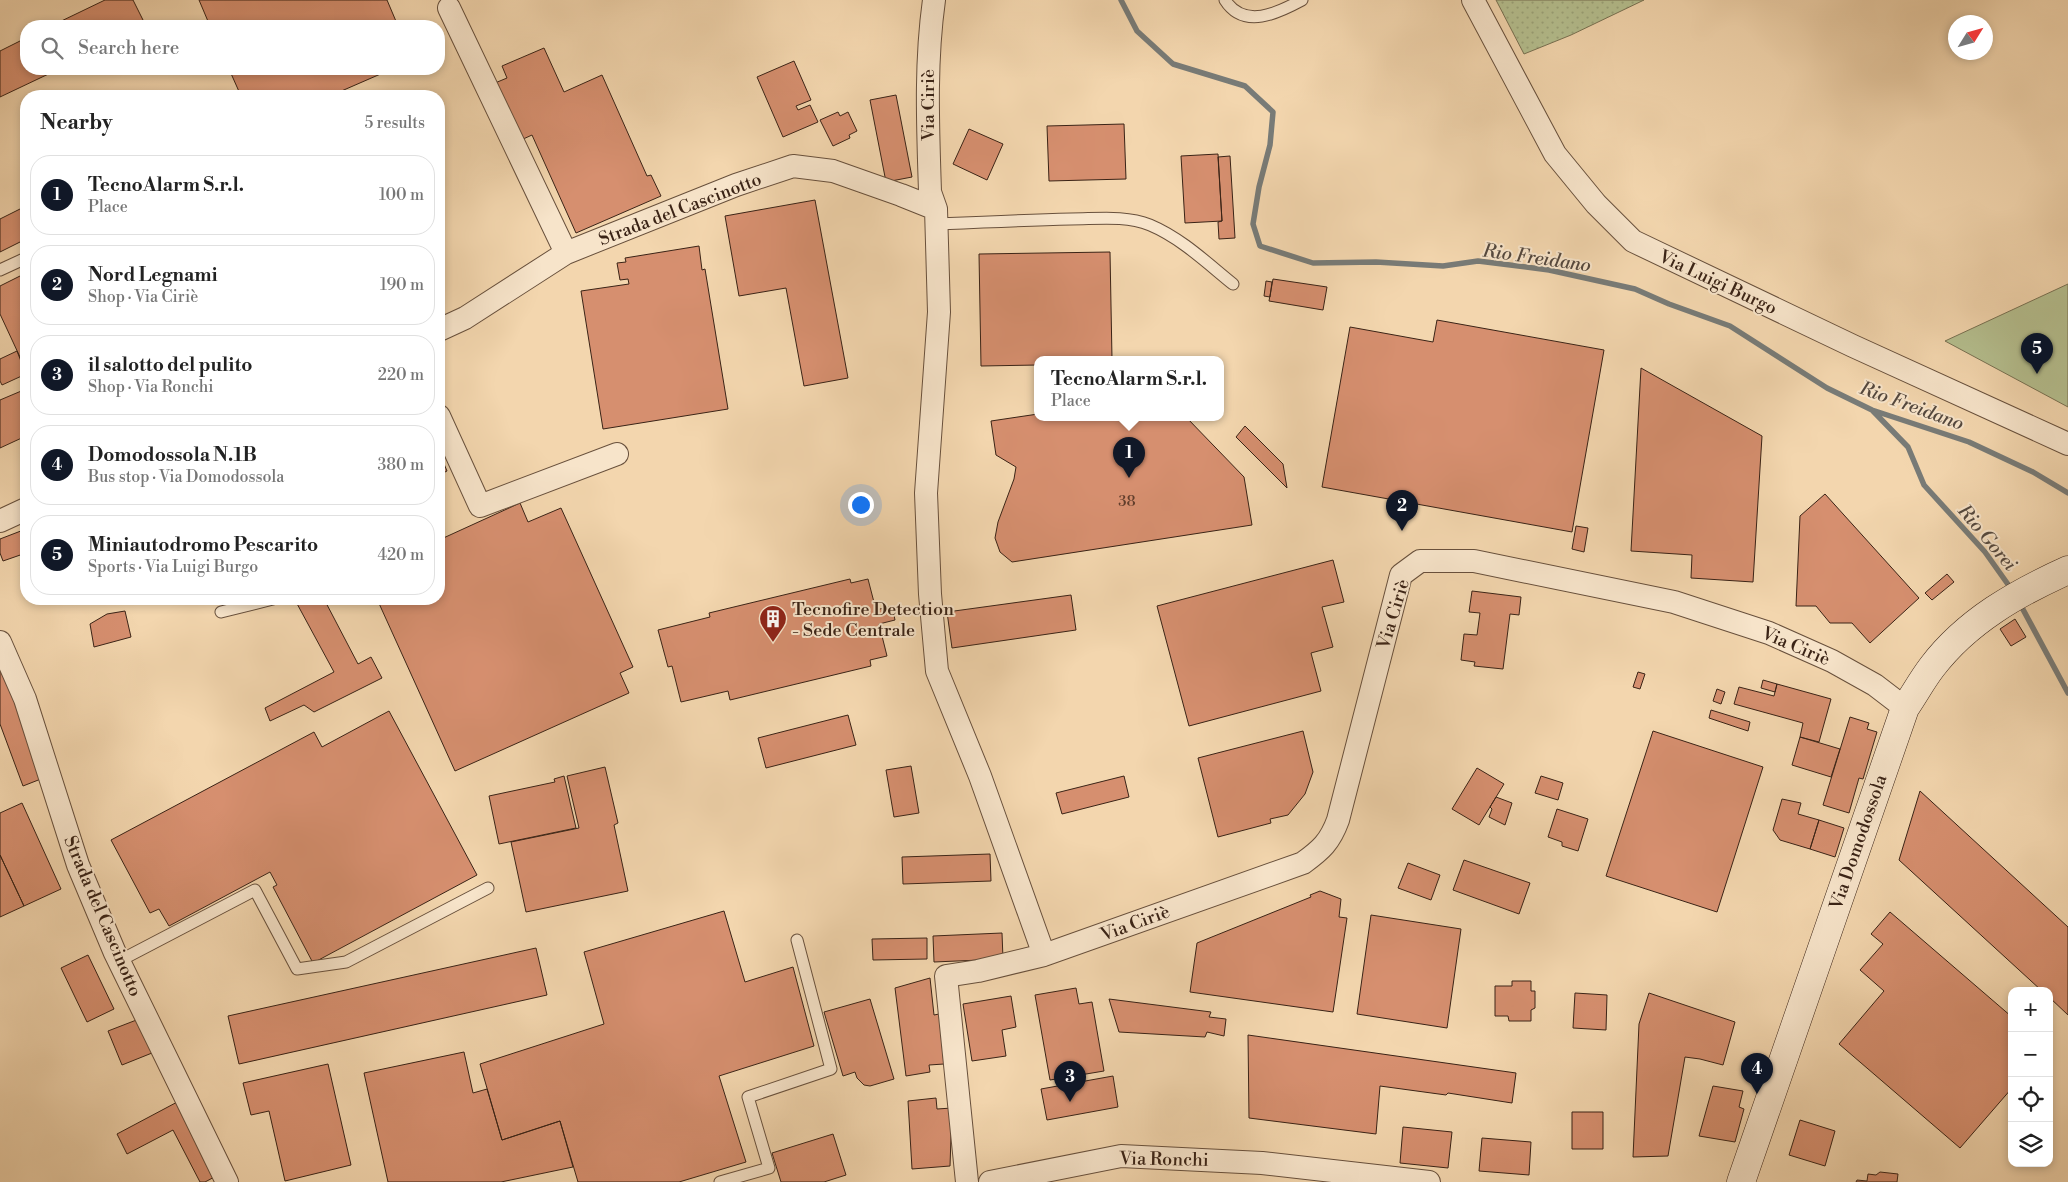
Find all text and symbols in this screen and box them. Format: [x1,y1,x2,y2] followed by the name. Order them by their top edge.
[1948,15,1993,60] north arrow
[20,20,445,75] search box
[38,34,66,62] icon: search
[78,36,179,60] text: Search here
[917,69,940,142] street label: Via Ciriè
[40,110,113,136] text: Nearby
[364,113,425,133] text: 5 results
[595,168,765,251] street label: Strada del Cascinotto
[88,173,244,197] text: TecnoAlarm S.r.l.
[53,185,61,205] text: 1
[379,185,424,205] text: 100 m
[88,197,128,217] text: Place
[1480,238,1593,277] water label: Rio Freidano
[1654,245,1781,320] street label: Via Luigi Burgo
[88,263,218,287] text: Nord Legnami
[52,275,62,295] text: 2
[380,275,424,295] text: 190 m
[88,287,198,307] text: Shop · Via Ciriè
[2021,333,2053,374] pin: 5
[88,353,252,377] text: il salotto del pulito
[1034,356,1224,421] popup
[52,365,62,385] text: 3
[378,365,424,385] text: 220 m
[1051,367,1207,391] text: TecnoAlarm S.r.l.
[1855,376,1967,436] water label: Rio Freidano
[88,377,214,397] text: Shop · Via Ronchi
[1051,391,1091,411] text: Place
[1113,437,1145,478] pin: 1
[88,443,257,467] text: Domodossola N.1B
[52,455,62,475] text: 4
[377,455,424,475] text: 380 m
[88,467,284,487] text: Bus stop · Via Domodossola
[1386,490,1418,531] pin: 2
[848,492,874,518] your location
[1118,492,1136,511] house number: 38
[1952,499,2022,576] water label: Rio Gorei
[88,533,318,557] text: Miniautodromo Pescarito
[52,545,62,565] text: 5
[377,545,424,565] text: 420 m
[88,557,258,577] text: Sports · Via Luigi Burgo
[1372,576,1415,653] street label: Via Ciriè
[792,598,954,642] place label: Tecnofire Detection - Sede Centrale
[758,604,788,643] building icon: Tecnofire Detection - Sede Centrale
[1757,621,1833,671] street label: Via Ciriè
[1824,771,1893,914] street label: Via Domodossola
[58,832,147,1000] street label: Strada del Cascinotto
[1096,900,1173,947] street label: Via Ciriè
[2008,987,2053,1167] map controls
[2008,987,2053,1032] button: +
[2008,1032,2053,1077] button: −
[1741,1053,1773,1094] pin: 4
[1054,1061,1086,1102] pin: 3
[2008,1077,2053,1122] button: locate
[2008,1122,2053,1167] button: layers
[1118,1147,1209,1172] street label: Via Ronchi

